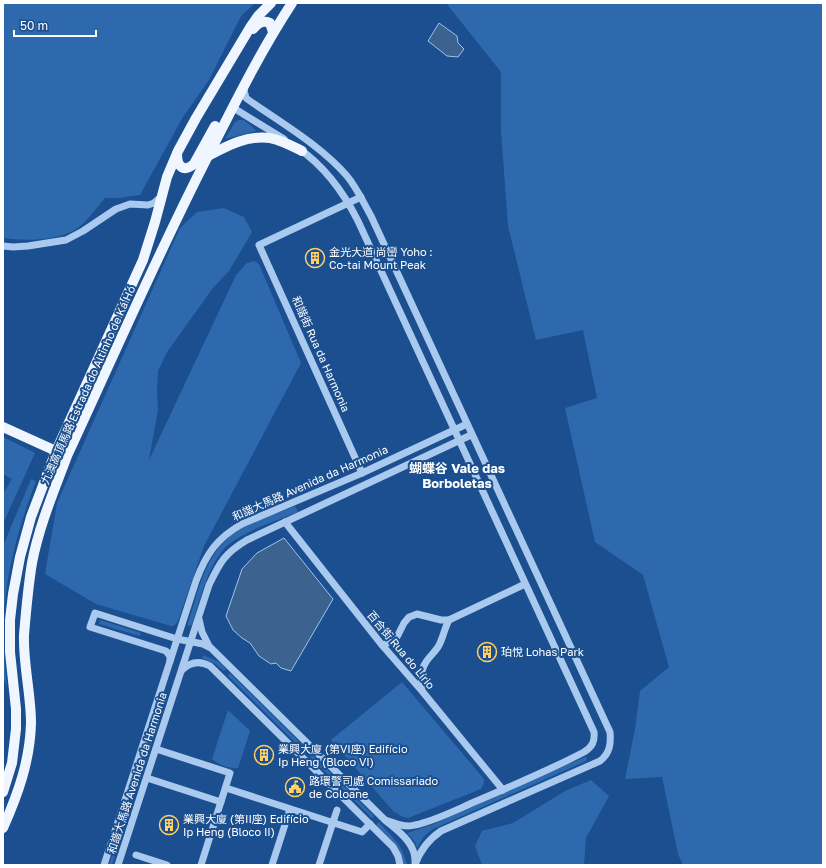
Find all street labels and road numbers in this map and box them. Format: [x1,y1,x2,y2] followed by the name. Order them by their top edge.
[38,283,138,486] street label: 九澳高頂馬路 Estrada do Altinho de Ká Hó
[290,294,353,414] street label: 和諧街 Rua da Harmonia
[230,442,390,523] street label: 和諧大馬路 Avenida da Harmonia
[365,608,438,692] street label: 百合街 Rua do Lírio
[104,690,169,855] street label: 和諧大馬路 Avenida da Harmonia

